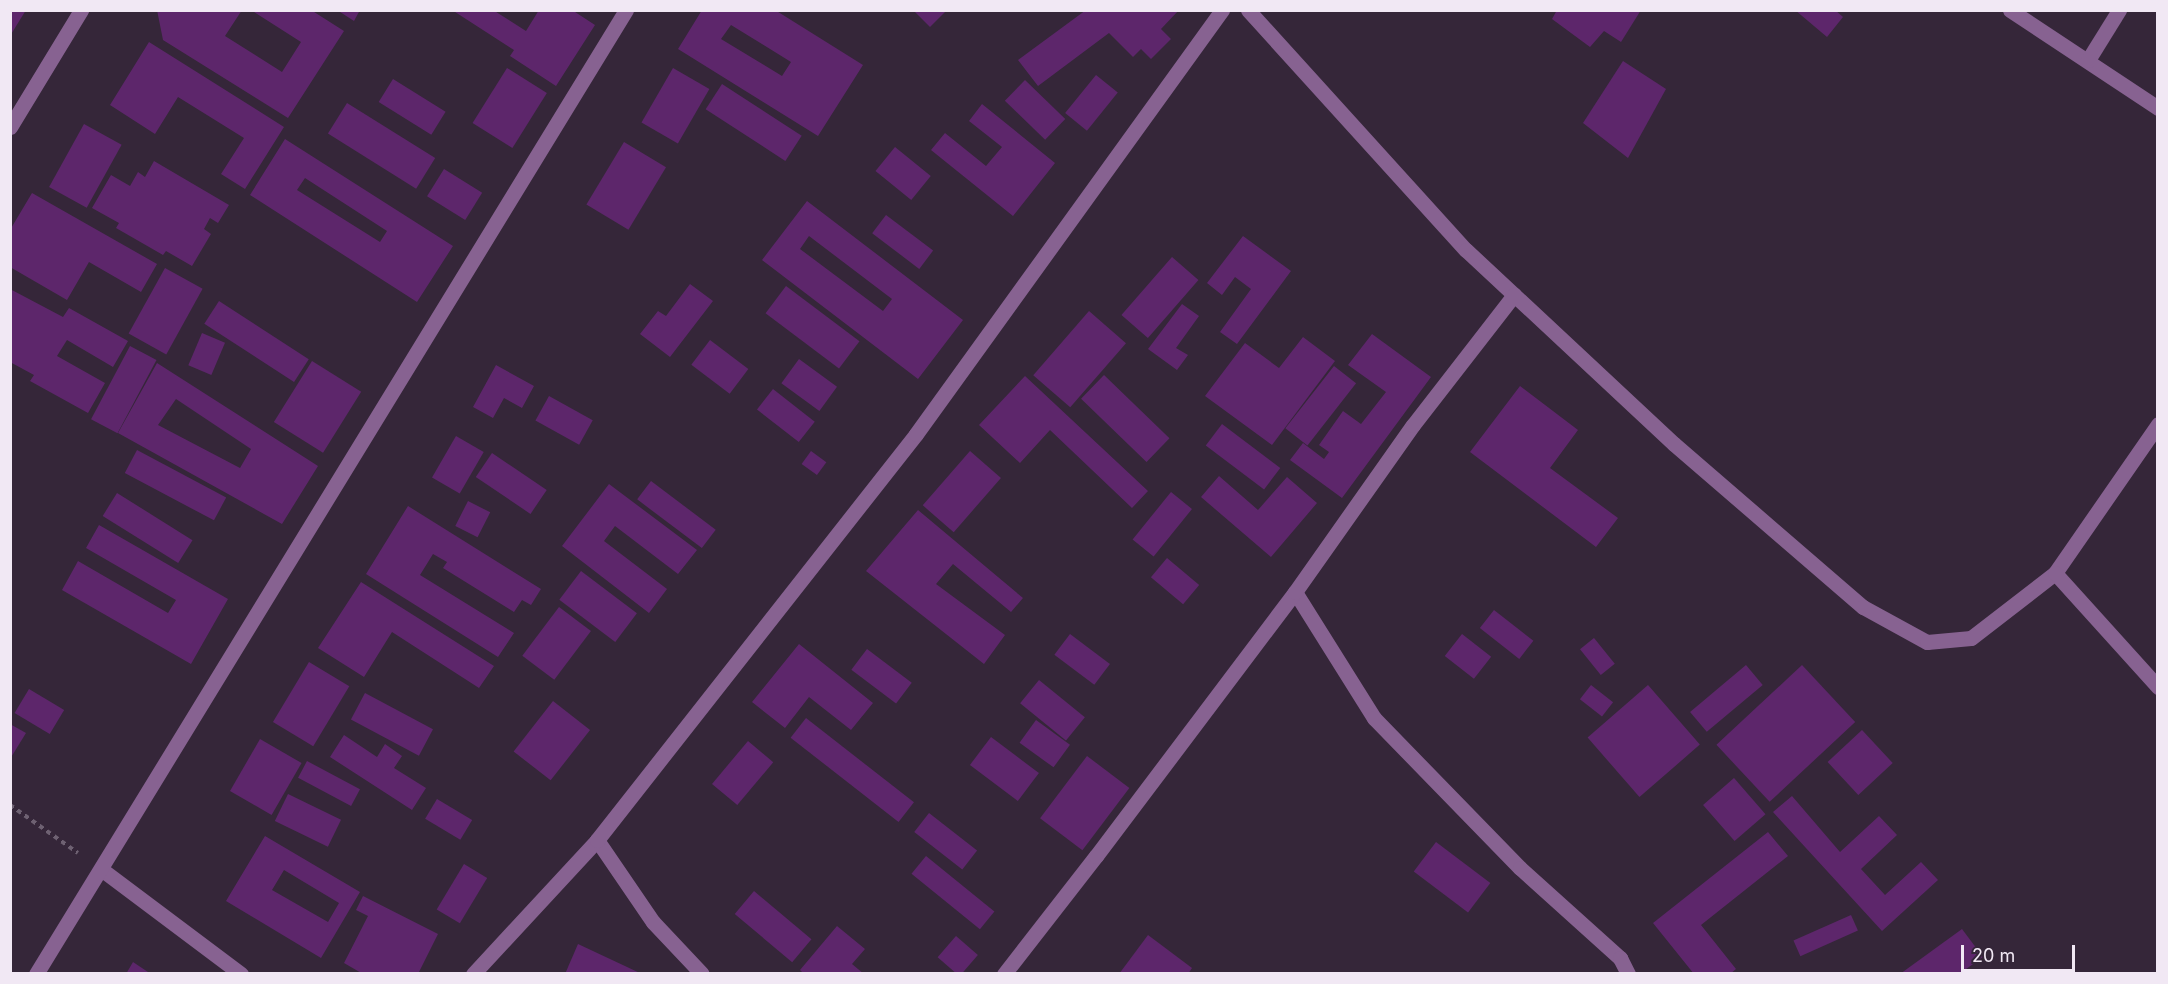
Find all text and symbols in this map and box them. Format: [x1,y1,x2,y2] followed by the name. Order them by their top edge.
[1964,933,2078,971] scale bar
[1972,945,2015,966] text: 20 m

